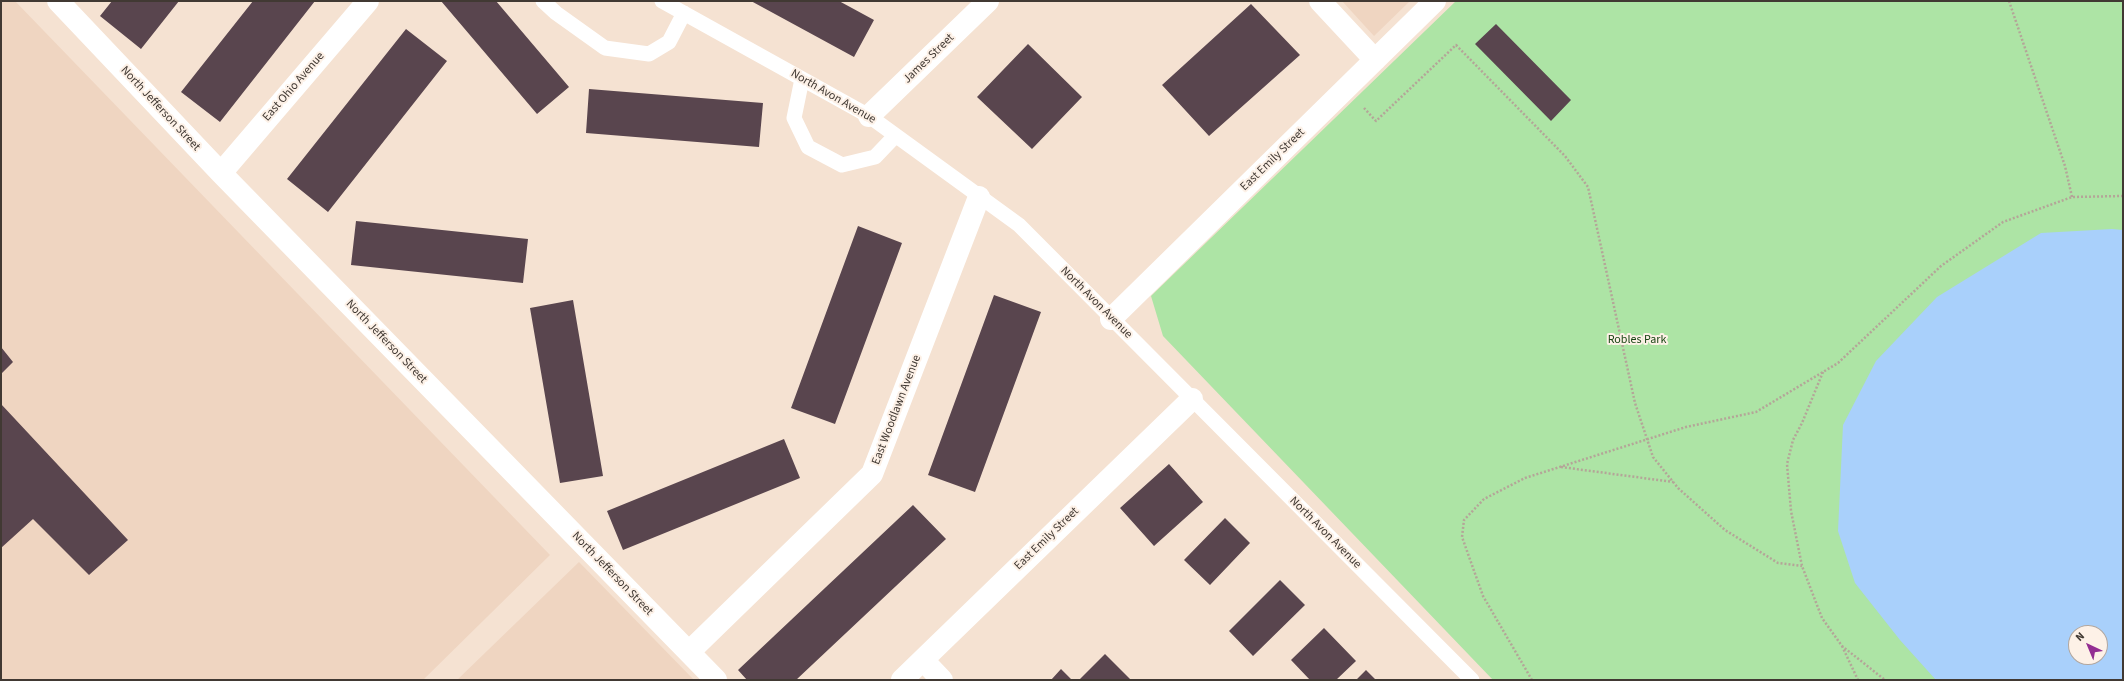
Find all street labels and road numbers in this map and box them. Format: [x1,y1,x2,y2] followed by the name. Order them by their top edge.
[901,31,957,87] street label: James Street
[260,49,328,125] street label: East Ohio Avenue
[117,64,203,154] street label: North Jefferson Street
[788,67,878,127] street label: North Avon Avenue
[1238,126,1308,194] street label: East Emily Street
[1057,264,1135,342] street label: North Avon Avenue
[342,297,430,387] street label: North Jefferson Street
[869,353,925,467] street label: East Woodlawn Avenue
[1286,494,1364,572] street label: North Avon Avenue
[1012,505,1082,573] street label: East Emily Street
[568,529,656,619] street label: North Jefferson Street

